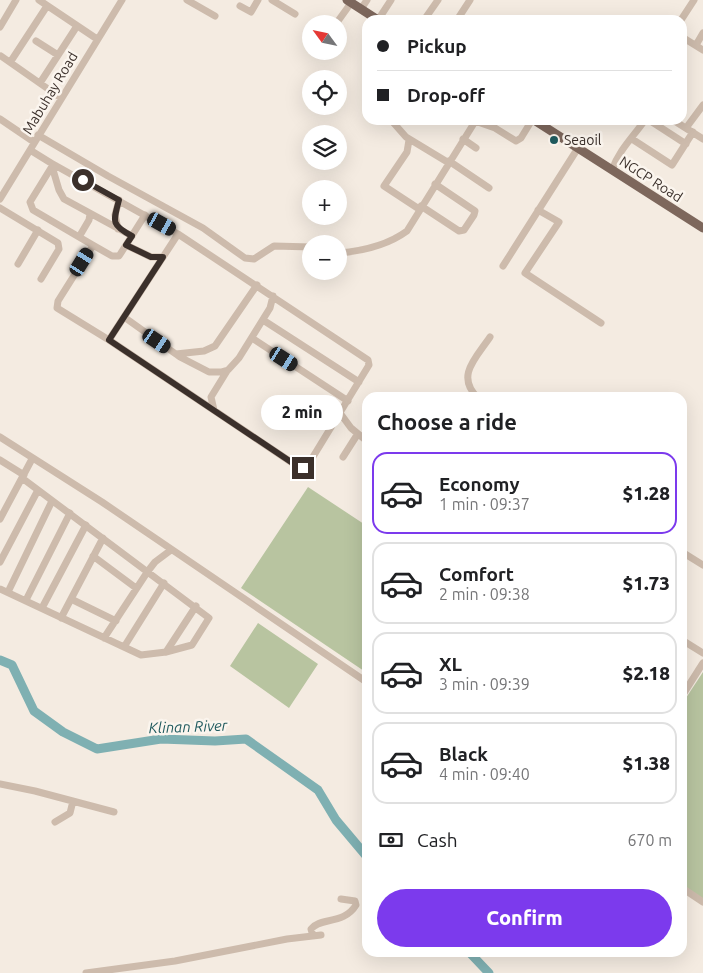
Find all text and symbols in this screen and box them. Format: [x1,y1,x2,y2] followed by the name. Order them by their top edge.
[302,15,348,60] north arrow
[302,15,347,280] map controls
[407,35,467,57] text: Pickup
[19,49,81,137] street label: Mabuhay Road
[302,70,347,115] button: locate
[407,84,485,106] text: Drop-off
[302,125,347,170] button: layers
[564,132,602,148] place label: Seaoil
[548,134,560,146] marker: Seaoil
[617,153,685,205] street label: NGCP Road
[72,169,94,191] route start
[302,180,347,225] button: +
[145,210,178,238] car
[302,235,347,280] button: −
[67,245,96,279] car
[140,326,173,356] car
[267,345,300,373] car
[262,396,344,430] callout: 2 min
[282,403,322,421] text: 2 min
[377,409,517,434] text: Choose a ride
[292,457,314,479] route end
[379,471,424,516] icon: car
[439,473,520,495] text: Economy
[622,482,670,504] text: $1.28
[439,495,530,513] text: 1 min · 09:37
[379,561,424,606] icon: car
[439,563,514,585] text: Comfort
[622,572,670,594] text: $1.73
[439,585,530,603] text: 2 min · 09:38
[379,651,424,696] icon: car
[439,653,462,675] text: XL
[622,662,670,684] text: $2.18
[439,675,530,693] text: 3 min · 09:39
[148,717,229,736] water label: Klinan River
[379,741,424,786] icon: car
[439,743,488,765] text: Black
[622,752,670,774] text: $1.38
[439,765,530,783] text: 4 min · 09:40
[377,826,405,854] icon: cash
[417,829,458,851] text: Cash
[627,831,672,849] text: 670 m
[377,889,672,947] button: Confirm

